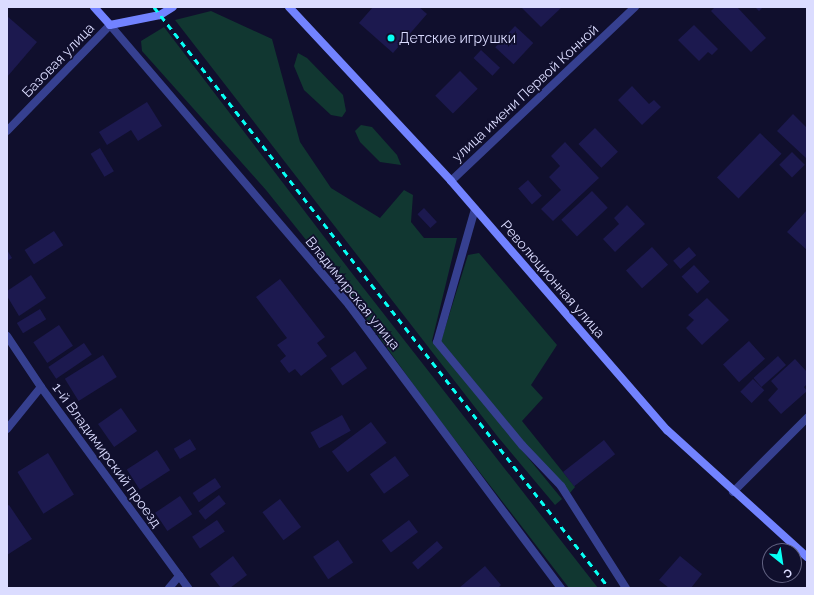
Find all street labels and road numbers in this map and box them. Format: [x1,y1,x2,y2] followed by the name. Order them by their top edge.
[18,19,98,101] street label: Базовая улица
[448,21,602,165] street label: улица имени Первой Конной
[497,217,609,341] street label: Революционная улица
[302,233,404,353] street label: Владимирская улица
[49,379,165,531] street label: 1-й Владимирский проезд

